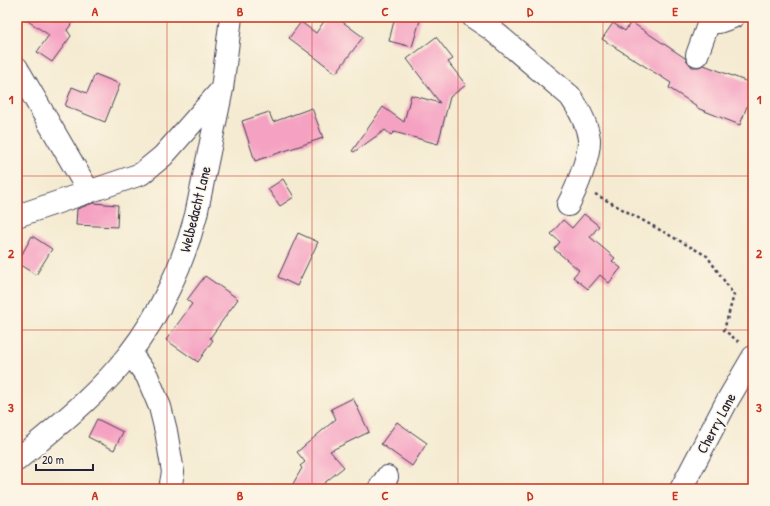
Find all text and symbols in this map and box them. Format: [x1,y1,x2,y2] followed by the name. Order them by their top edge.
[92,2,99,20] text: A
[237,2,244,20] text: B
[381,2,389,20] text: C
[527,2,534,20] text: D
[672,2,678,20] text: E
[9,90,14,108] text: 1
[757,90,762,108] text: 1
[174,164,216,254] street label: Welbedacht Lane
[8,244,15,262] text: 2
[756,244,763,262] text: 2
[691,389,741,457] street label: Cherry Lane
[8,398,14,416] text: 3
[756,398,762,416] text: 3
[36,446,93,472] scale bar
[42,451,64,468] text: 20 m
[92,486,99,504] text: A
[237,486,244,504] text: B
[381,486,389,504] text: C
[527,486,534,504] text: D
[672,486,678,504] text: E

